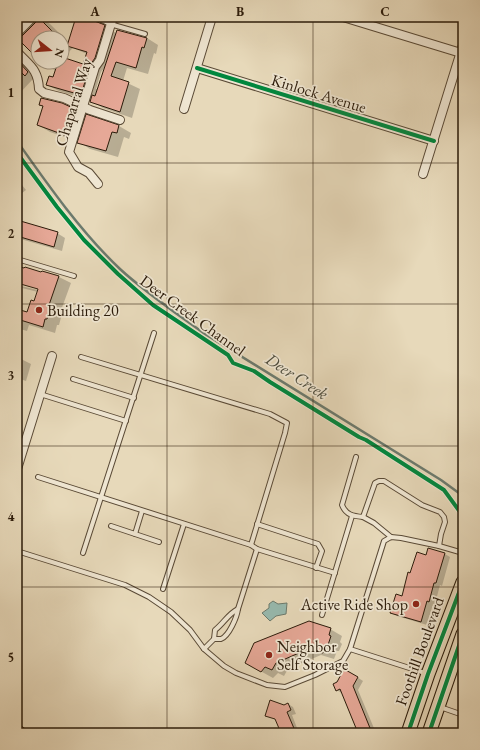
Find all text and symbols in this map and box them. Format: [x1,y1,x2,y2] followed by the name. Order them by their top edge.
[89,3,100,20] text: A
[236,3,244,20] text: B
[380,3,390,20] text: C
[30,30,70,70] north arrow
[52,47,68,59] text: N
[50,55,97,149] street label: Chaparral Way
[269,69,369,118] street label: Kinlock Avenue
[8,84,15,101] text: 1
[8,225,15,242] text: 2
[136,270,250,361] street label: Deer Creek Channel
[47,300,119,321] place label: Building 20
[34,305,44,315] marker: Building 20
[261,347,333,405] water label: Deer Creek
[8,367,15,384] text: 3
[8,508,15,525] text: 4
[390,593,449,708] street label: Foothill Boulevard
[300,594,408,615] place label: Active Ride Shop
[411,599,421,609] marker: Active Ride Shop
[277,636,348,675] place label: Neighbor Self Storage
[8,649,14,666] text: 5
[264,650,274,660] marker: Neighbor Self Storage

